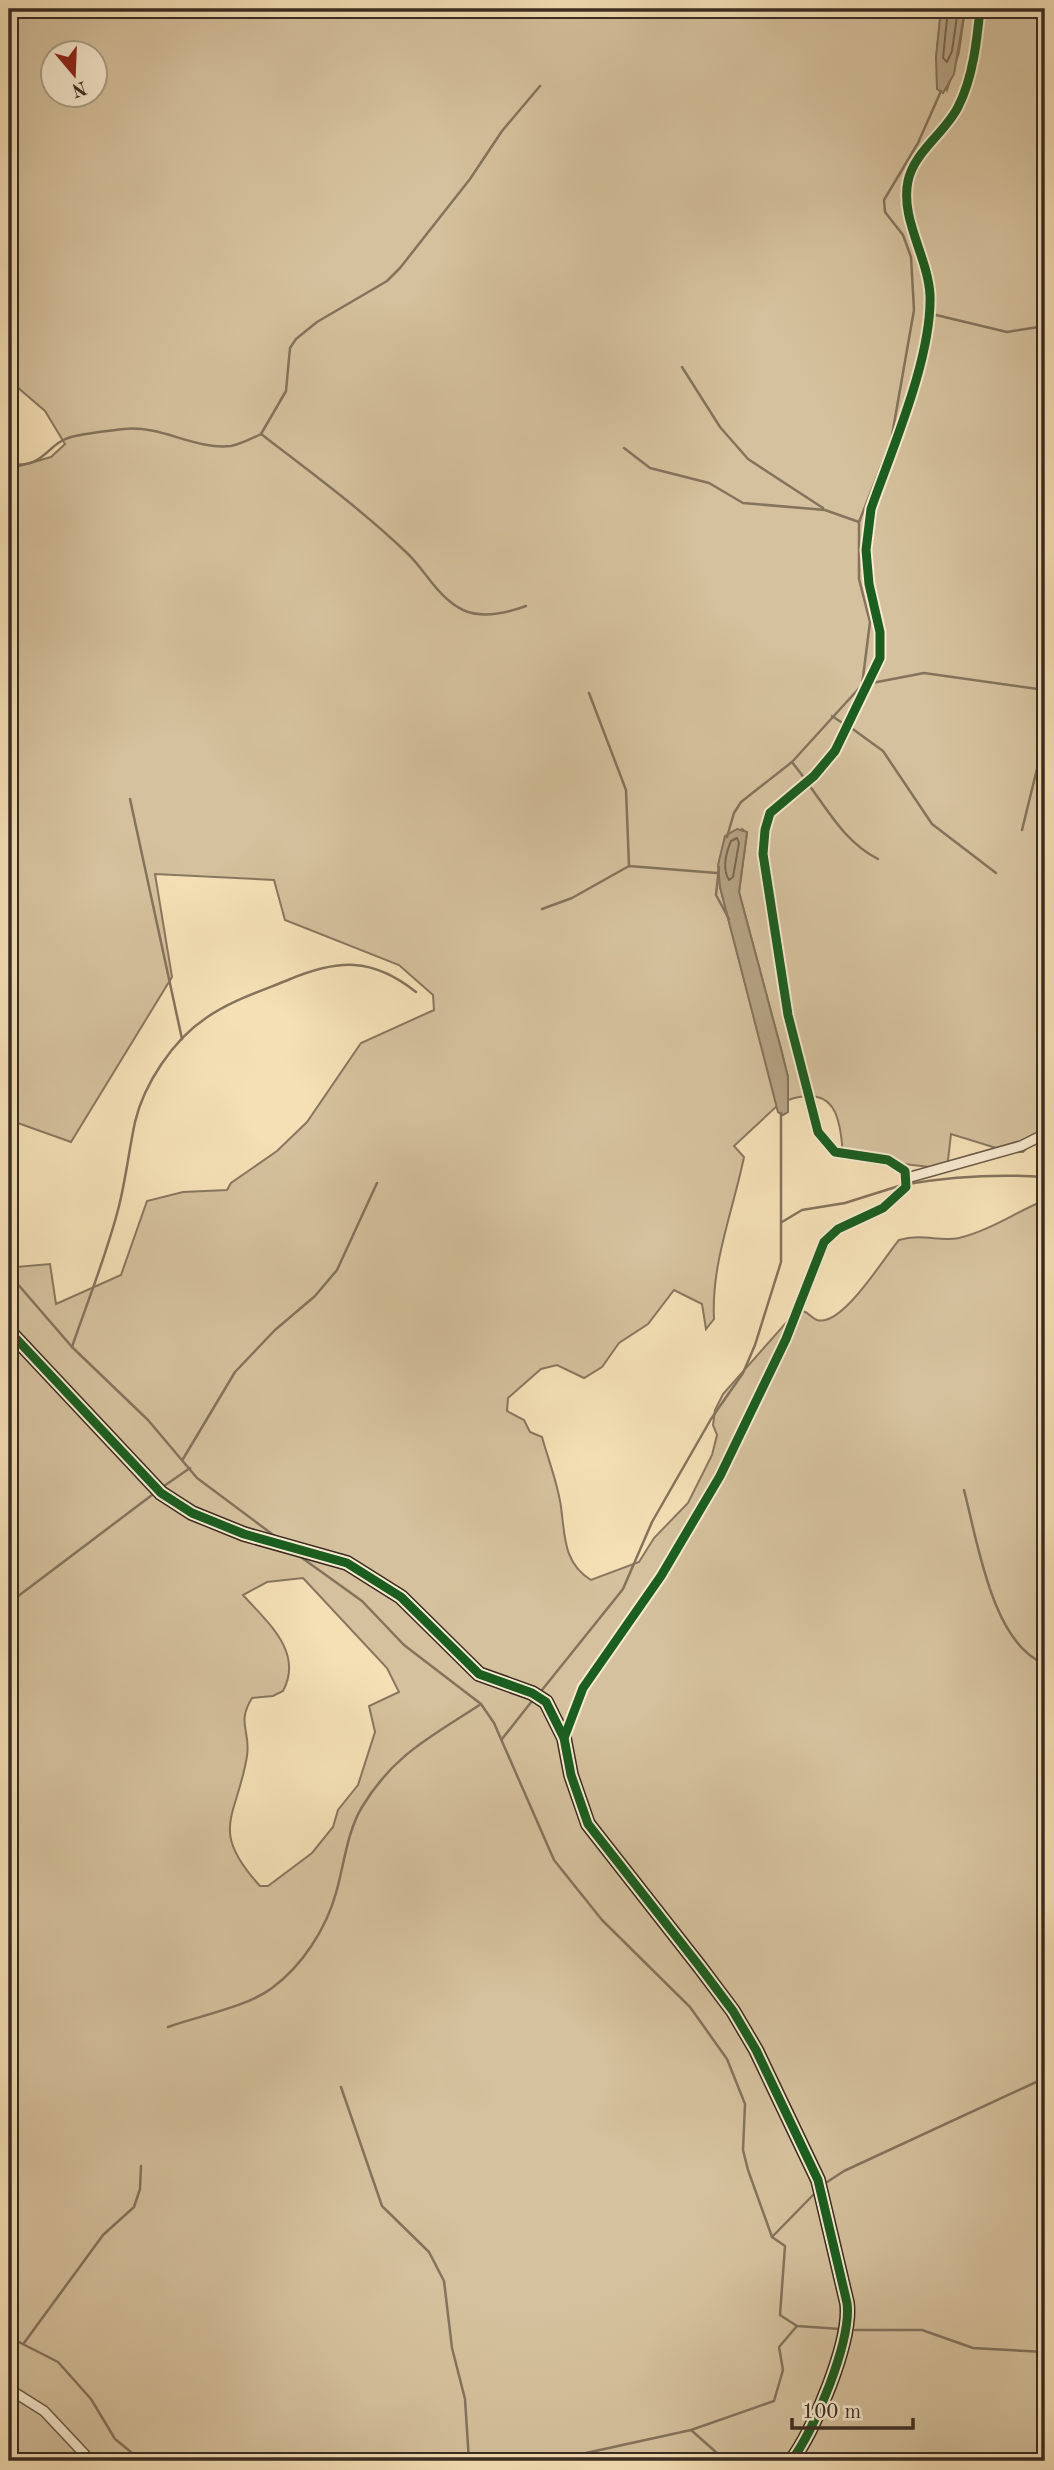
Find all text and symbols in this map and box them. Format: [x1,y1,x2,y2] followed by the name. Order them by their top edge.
[38,38,108,108] north arrow
[68,76,89,99] text: N
[792,2386,912,2430] scale bar
[802,2402,861,2423] text: 100 m

